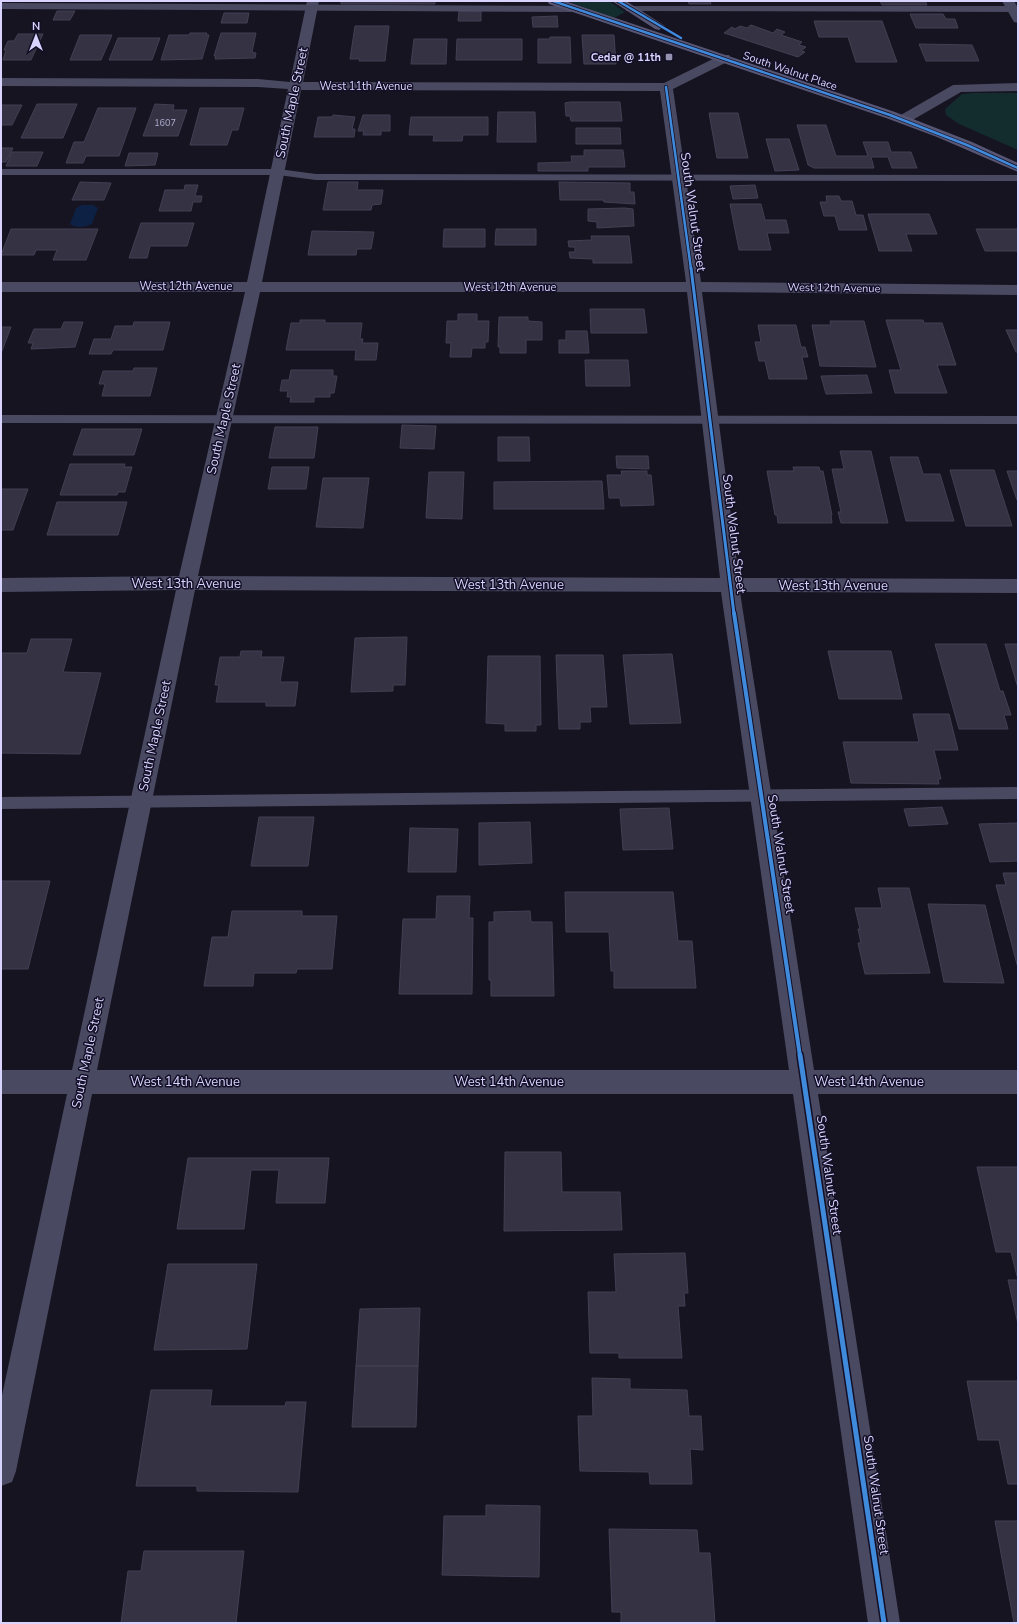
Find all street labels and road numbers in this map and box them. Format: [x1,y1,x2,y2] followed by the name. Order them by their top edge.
[271,45,313,160] street label: South Maple Street
[741,48,839,94] street label: South Walnut Place
[320,79,413,94] street label: West 11th Avenue
[676,151,710,273] street label: South Walnut Street
[140,279,233,294] street label: West 12th Avenue
[464,280,557,295] street label: West 12th Avenue
[787,280,881,296] street label: West 12th Avenue
[203,362,246,476] street label: South Maple Street
[718,473,750,595] street label: South Walnut Street
[131,575,241,593] street label: West 13th Avenue
[454,576,564,594] street label: West 13th Avenue
[778,577,888,595] street label: West 13th Avenue
[134,678,176,793] street label: South Maple Street
[763,793,799,915] street label: South Walnut Street
[67,995,109,1110] street label: South Maple Street
[130,1073,240,1091] street label: West 14th Avenue
[454,1073,564,1091] street label: West 14th Avenue
[814,1073,924,1091] street label: West 14th Avenue
[812,1114,846,1236] street label: South Walnut Street
[859,1434,893,1556] street label: South Walnut Street

